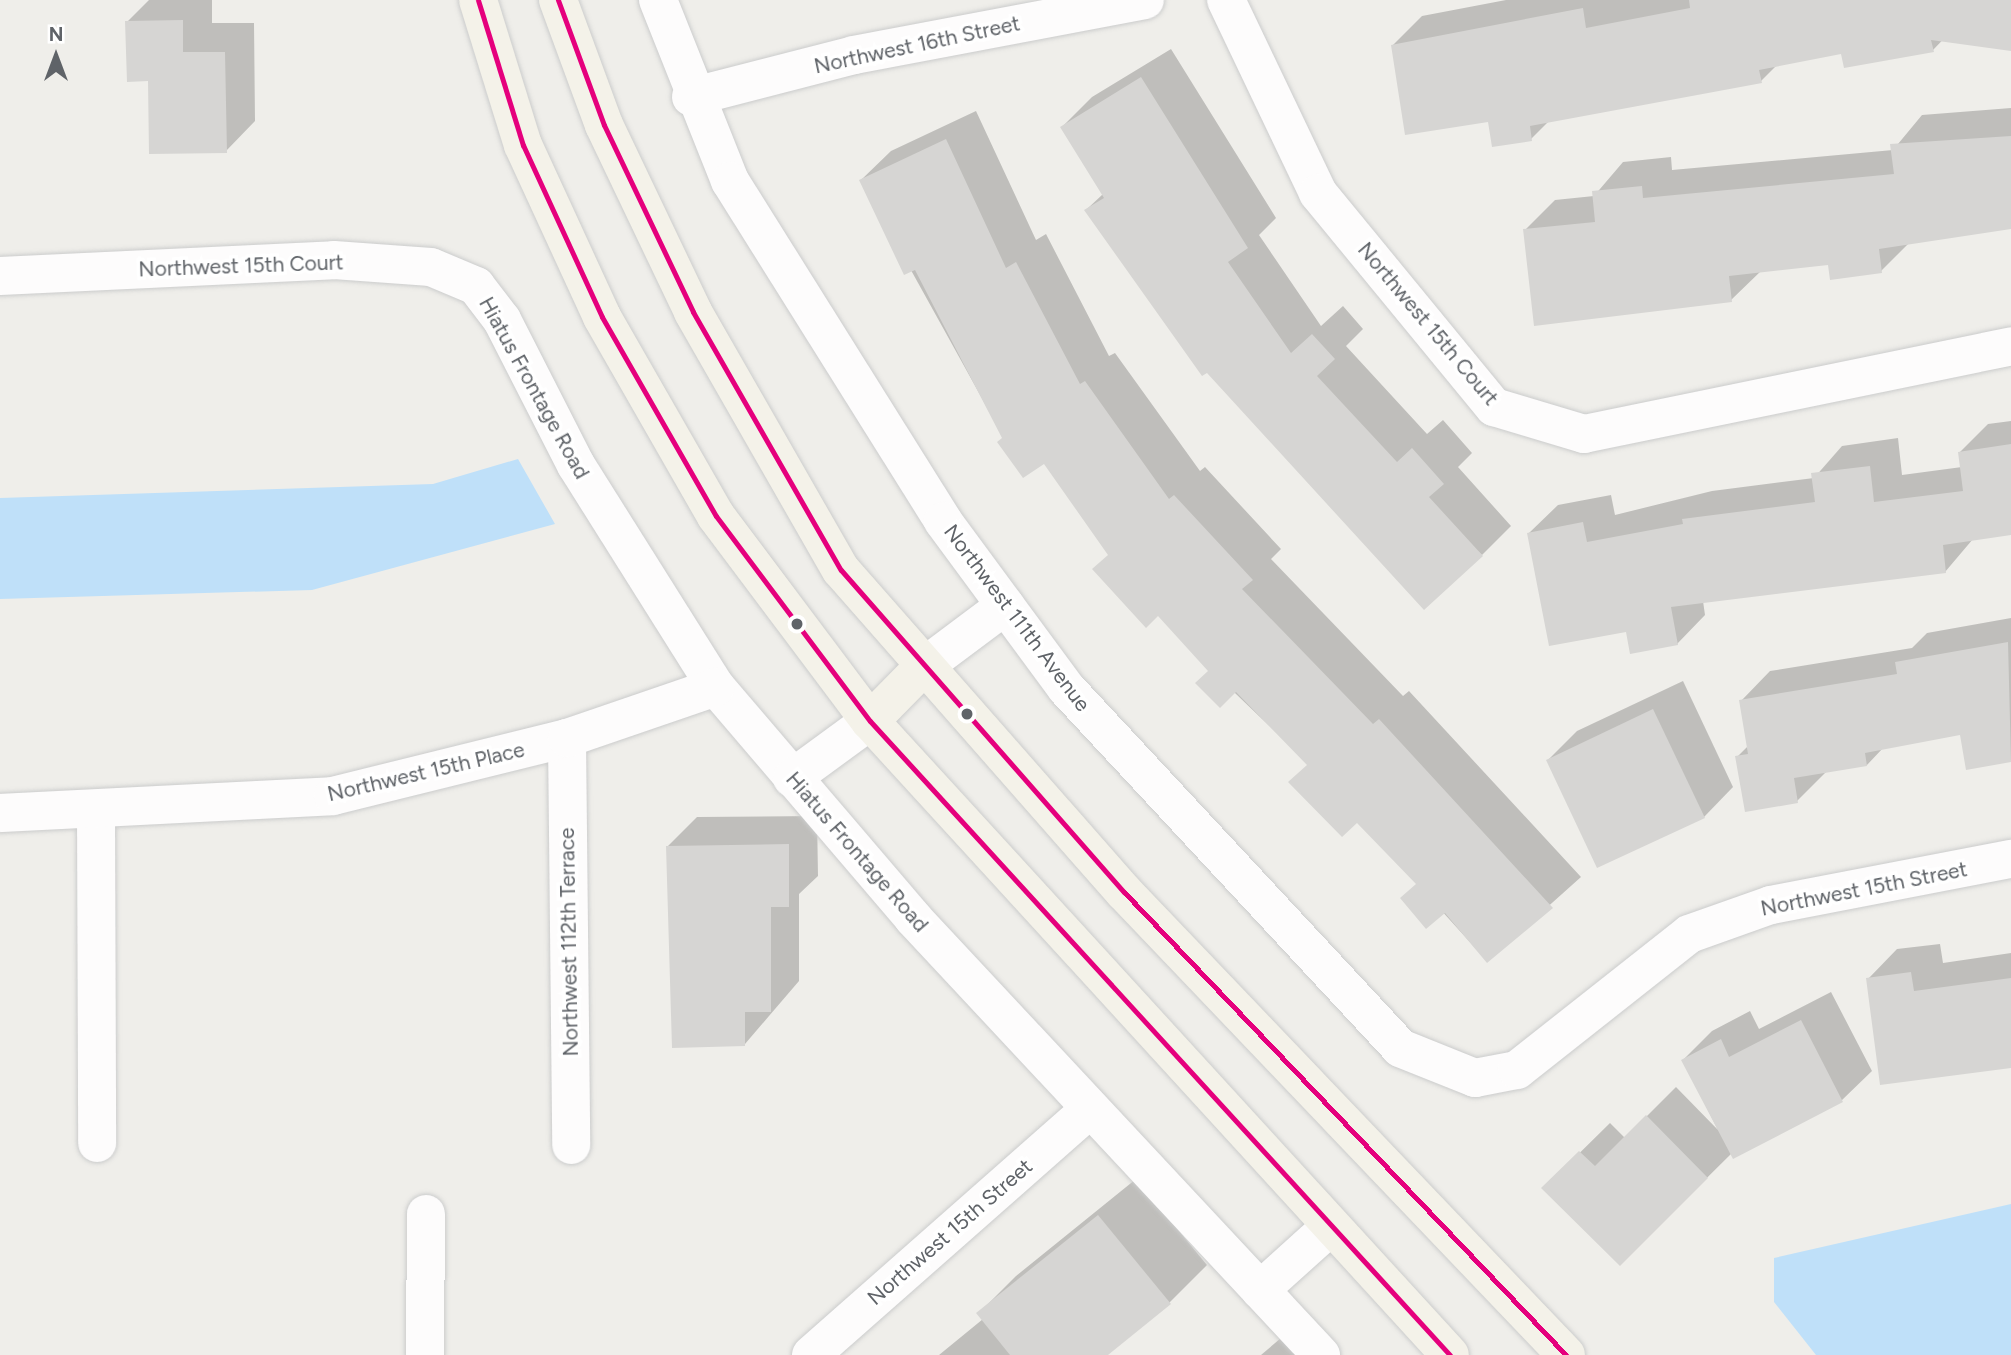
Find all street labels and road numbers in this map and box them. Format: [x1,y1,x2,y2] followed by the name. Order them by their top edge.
[812,11,1022,79] street label: Northwest 16th Street
[1352,237,1504,411] street label: Northwest 15th Court
[138,250,344,282] street label: Northwest 15th Court
[474,293,594,483] street label: Hiatus Frontage Road
[938,520,1096,716] street label: Northwest 111th Avenue
[325,737,527,807] street label: Northwest 15th Place
[781,767,933,937] street label: Hiatus Frontage Road
[554,827,584,1057] street label: Northwest 112th Terrace
[1759,857,1969,921] street label: Northwest 15th Street
[862,1154,1038,1310] street label: Northwest 15th Street

